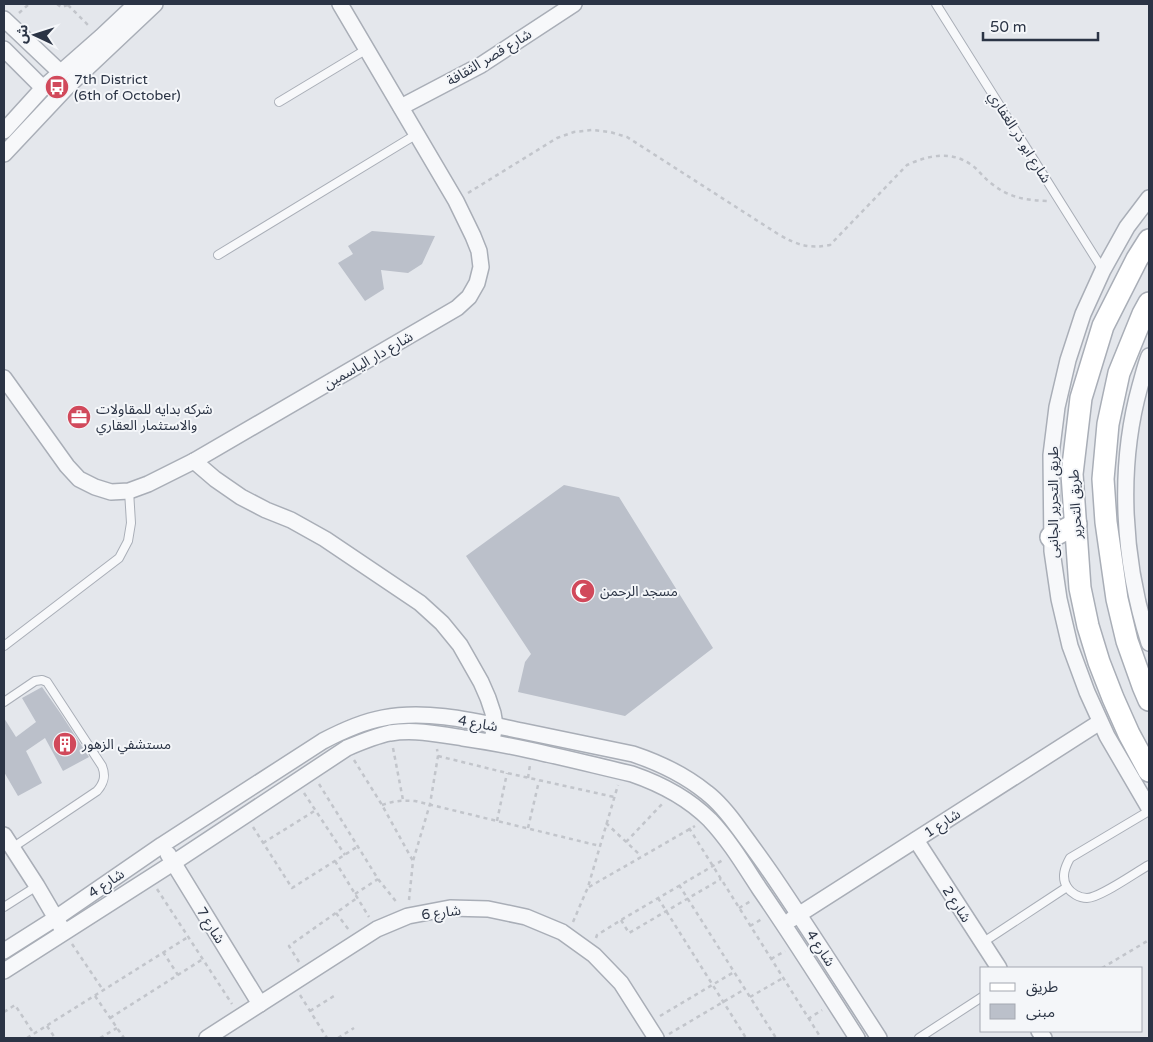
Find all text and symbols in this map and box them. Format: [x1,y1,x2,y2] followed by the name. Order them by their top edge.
[10,10,60,60] north arrow
[983,10,1098,42] scale bar
[990,18,1027,36] text: 50 m
[13,24,32,44] text: ش
[444,25,536,91] street label: شارع قصر الثقافة
[74,71,181,104] place label: 7th District (6th of October)
[44,74,70,100] bus stop icon: 7th District (6th of October)
[983,88,1055,187] street label: شارع ابو ذر الغفاري
[320,328,417,395] street label: شارع دار الياسمين
[96,401,213,436] place label: شركه بدايه للمقاولات والاستثمار العقاري
[66,404,92,430] office icon: شركه بدايه للمقاولات والاستثمار العقاري
[1045,446,1063,558] street label: طريق التحرير الجانبى
[1065,469,1087,540] street label: طريق التحرير
[570,578,596,604] mosque icon: مسجد الرحمن
[600,583,678,600] place label: مسجد الرحمن
[457,712,499,737] street label: شارع 4
[52,731,78,757] building icon: مستشفي الزهور
[81,736,171,755] place label: مستشفي الزهور
[921,805,965,843] street label: شارع 1
[85,865,129,903] street label: شارع 4
[937,883,975,927] street label: شارع 2
[420,902,462,925] street label: شارع 6
[191,904,228,948] street label: شارع 7
[801,927,839,971] street label: شارع 4
[980,967,1143,1032] legend
[1026,978,1058,997] text: طريق
[1026,1003,1055,1021] text: مبنى

